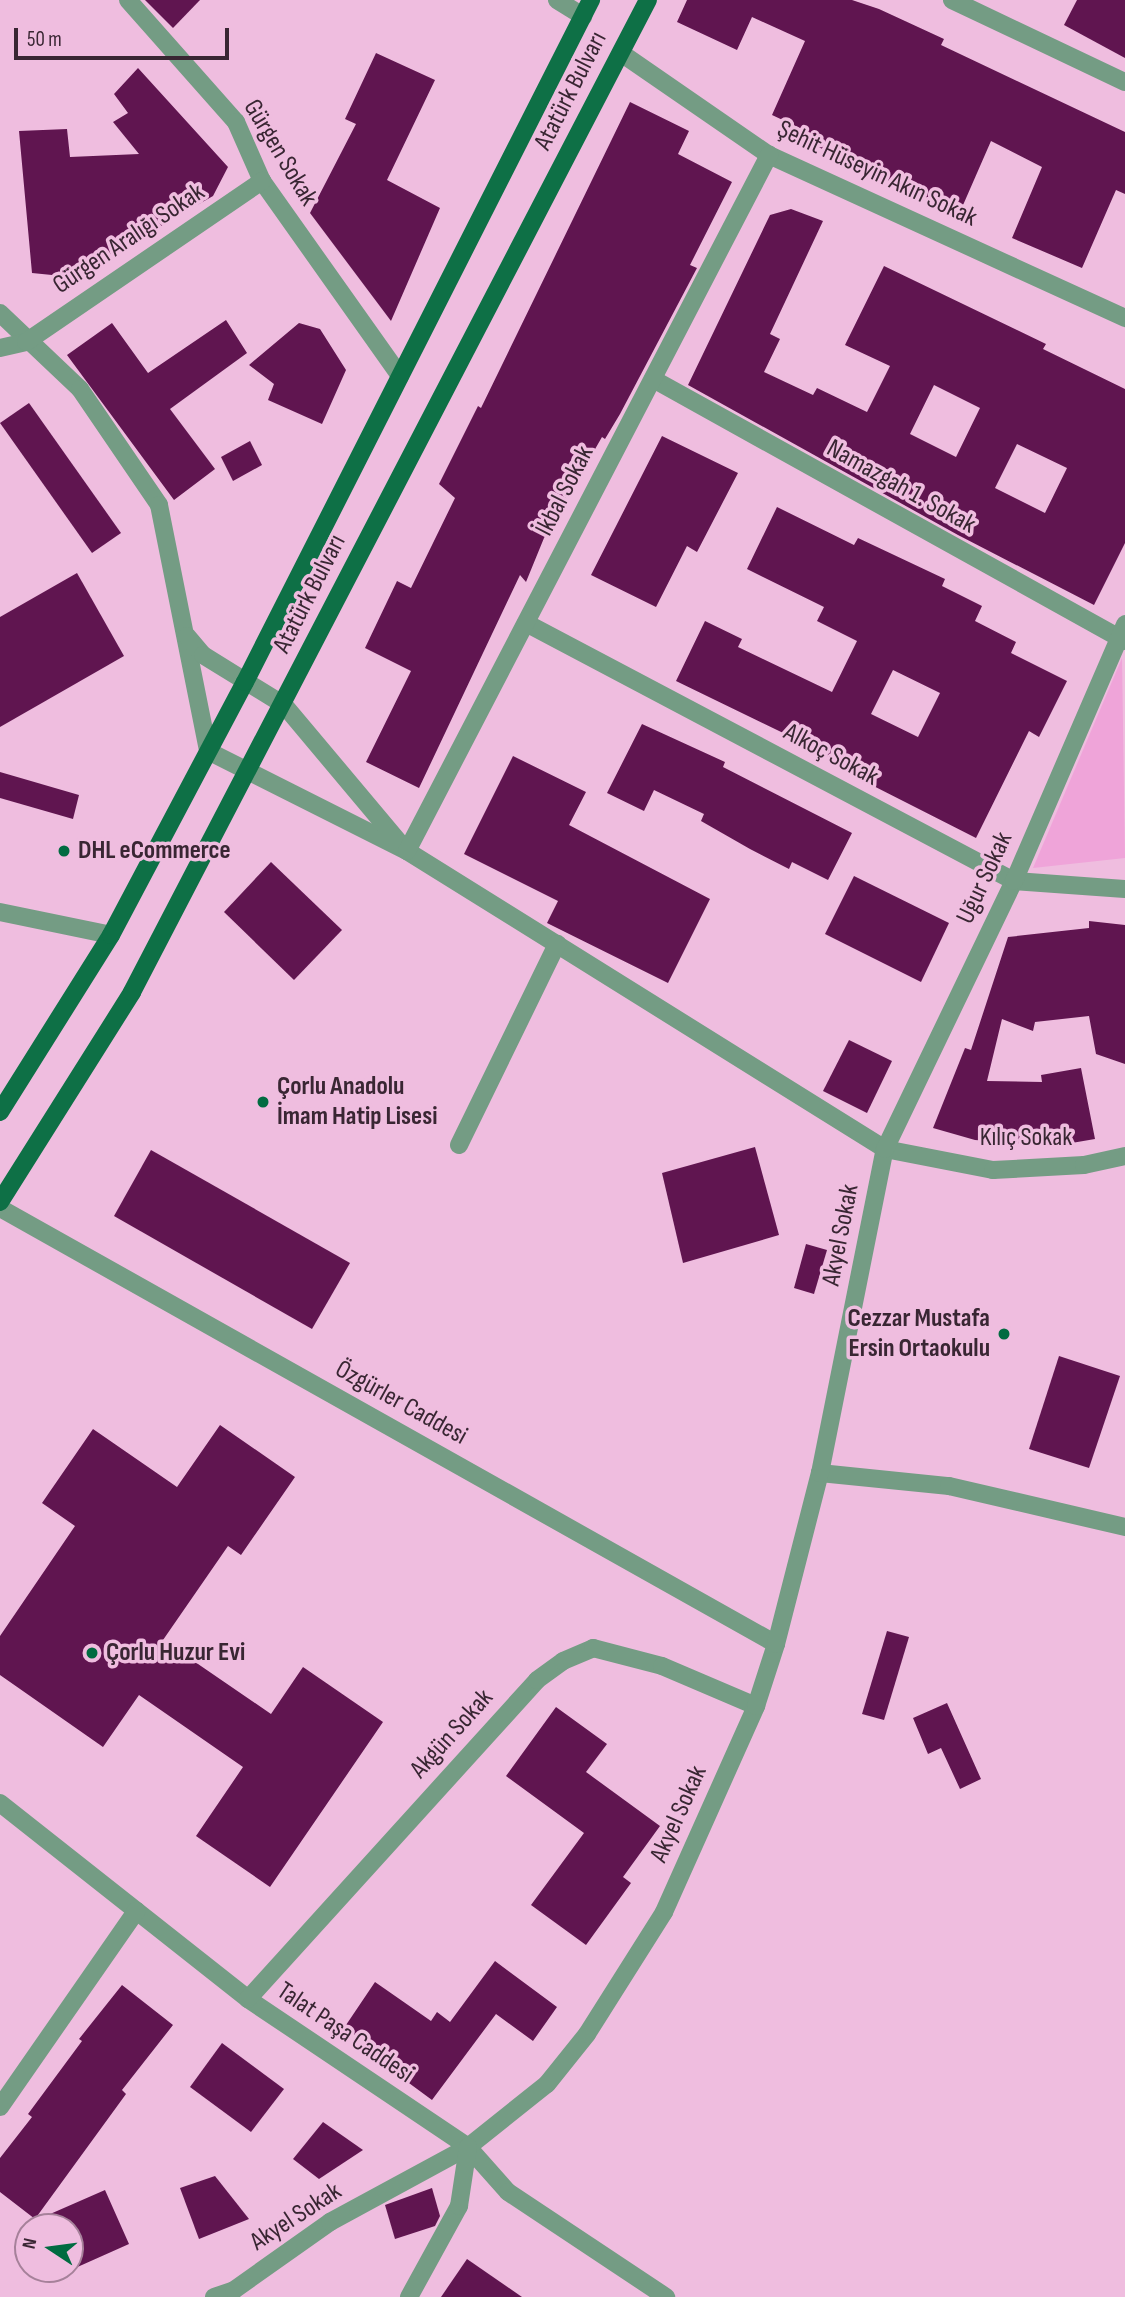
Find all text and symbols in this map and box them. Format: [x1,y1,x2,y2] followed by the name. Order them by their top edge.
[18,14,233,58] scale bar
[27,27,62,52] text: 50 m
[528,27,614,155] street label: Atatürk Bulvarı
[236,94,324,212] street label: Gürgen Sokak
[772,114,982,234] street label: Şehit Hüseyin Akın Sokak
[47,177,211,301] street label: Gürgen Aralığı Sokak
[821,433,981,541] street label: Namazgah 1. Sokak
[529,441,601,541] street label: İkbal Sokak
[267,530,353,658] street label: Atatürk Bulvarı
[778,717,884,793] street label: Alkoç Sokak
[950,827,1020,929] street label: Uğur Sokak
[78,835,231,867] place label: DHL eCommerce
[56,843,72,859] marker: DHL eCommerce
[277,1071,437,1132] place label: Çorlu Anadolu İmam Hatip Lisesi
[255,1094,271,1110] marker: Çorlu Anadolu İmam Hatip Lisesi
[980,1122,1072,1154] street label: Kılıç Sokak
[816,1182,866,1288] street label: Akyel Sokak
[848,1303,990,1364] place label: Cezzar Mustafa Ersin Ortaokulu
[996,1326,1012,1342] marker: Cezzar Mustafa Ersin Ortaokulu
[329,1354,473,1452] street label: Özgürler Caddesi
[106,1637,245,1669] place label: Çorlu Huzur Evi
[84,1645,100,1661] marker: Çorlu Huzur Evi
[404,1683,500,1785] street label: Akgün Sokak
[644,1761,714,1867] street label: Akyel Sokak
[271,1976,419,2090] street label: Talat Paşa Caddesi
[245,2176,347,2258] street label: Akyel Sokak
[14,2213,84,2283] north arrow
[18,2236,42,2251] text: N

